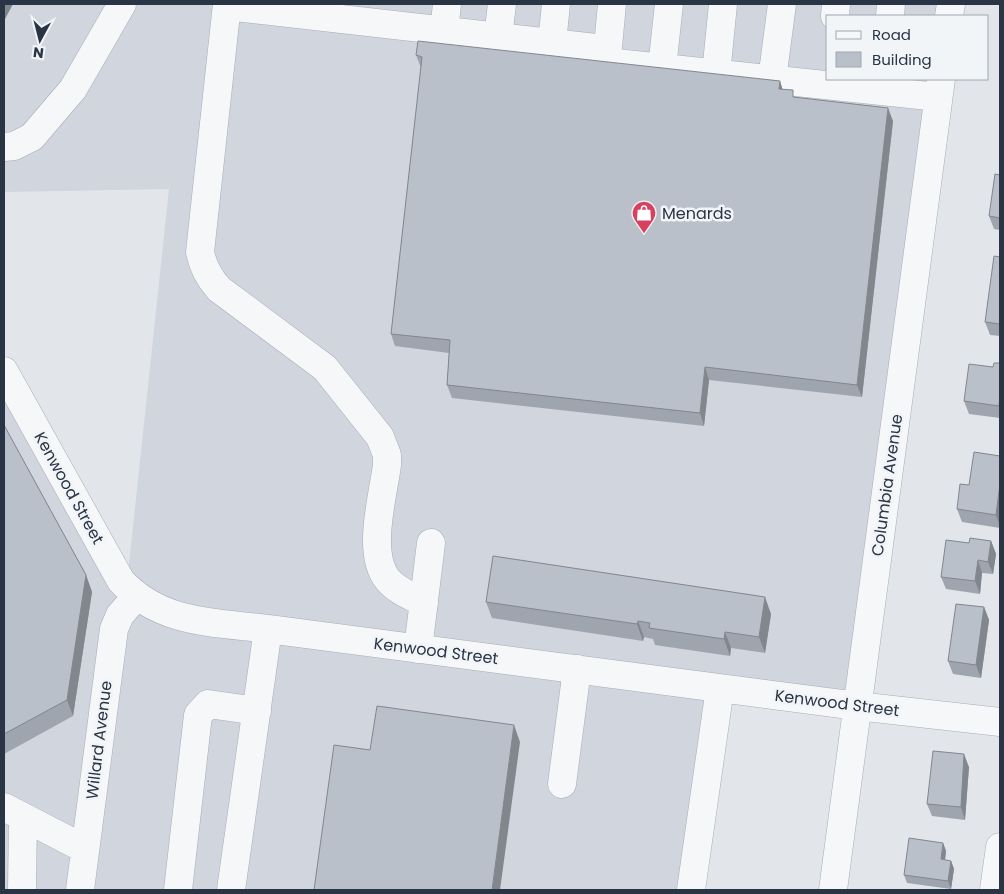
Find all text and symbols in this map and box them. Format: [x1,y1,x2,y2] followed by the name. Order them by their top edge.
[15,15,65,65] north arrow
[826,15,989,80] legend
[872,24,911,45] text: Road
[32,42,45,63] text: N
[872,49,932,70] text: Building
[631,200,657,234] shop icon: Menards
[662,202,732,225] place label: Menards
[866,412,908,557] street label: Columbia Avenue
[29,428,110,549] street label: Kenwood Street
[372,632,500,670] street label: Kenwood Street
[80,679,118,801] street label: Willard Avenue
[773,684,901,722] street label: Kenwood Street

